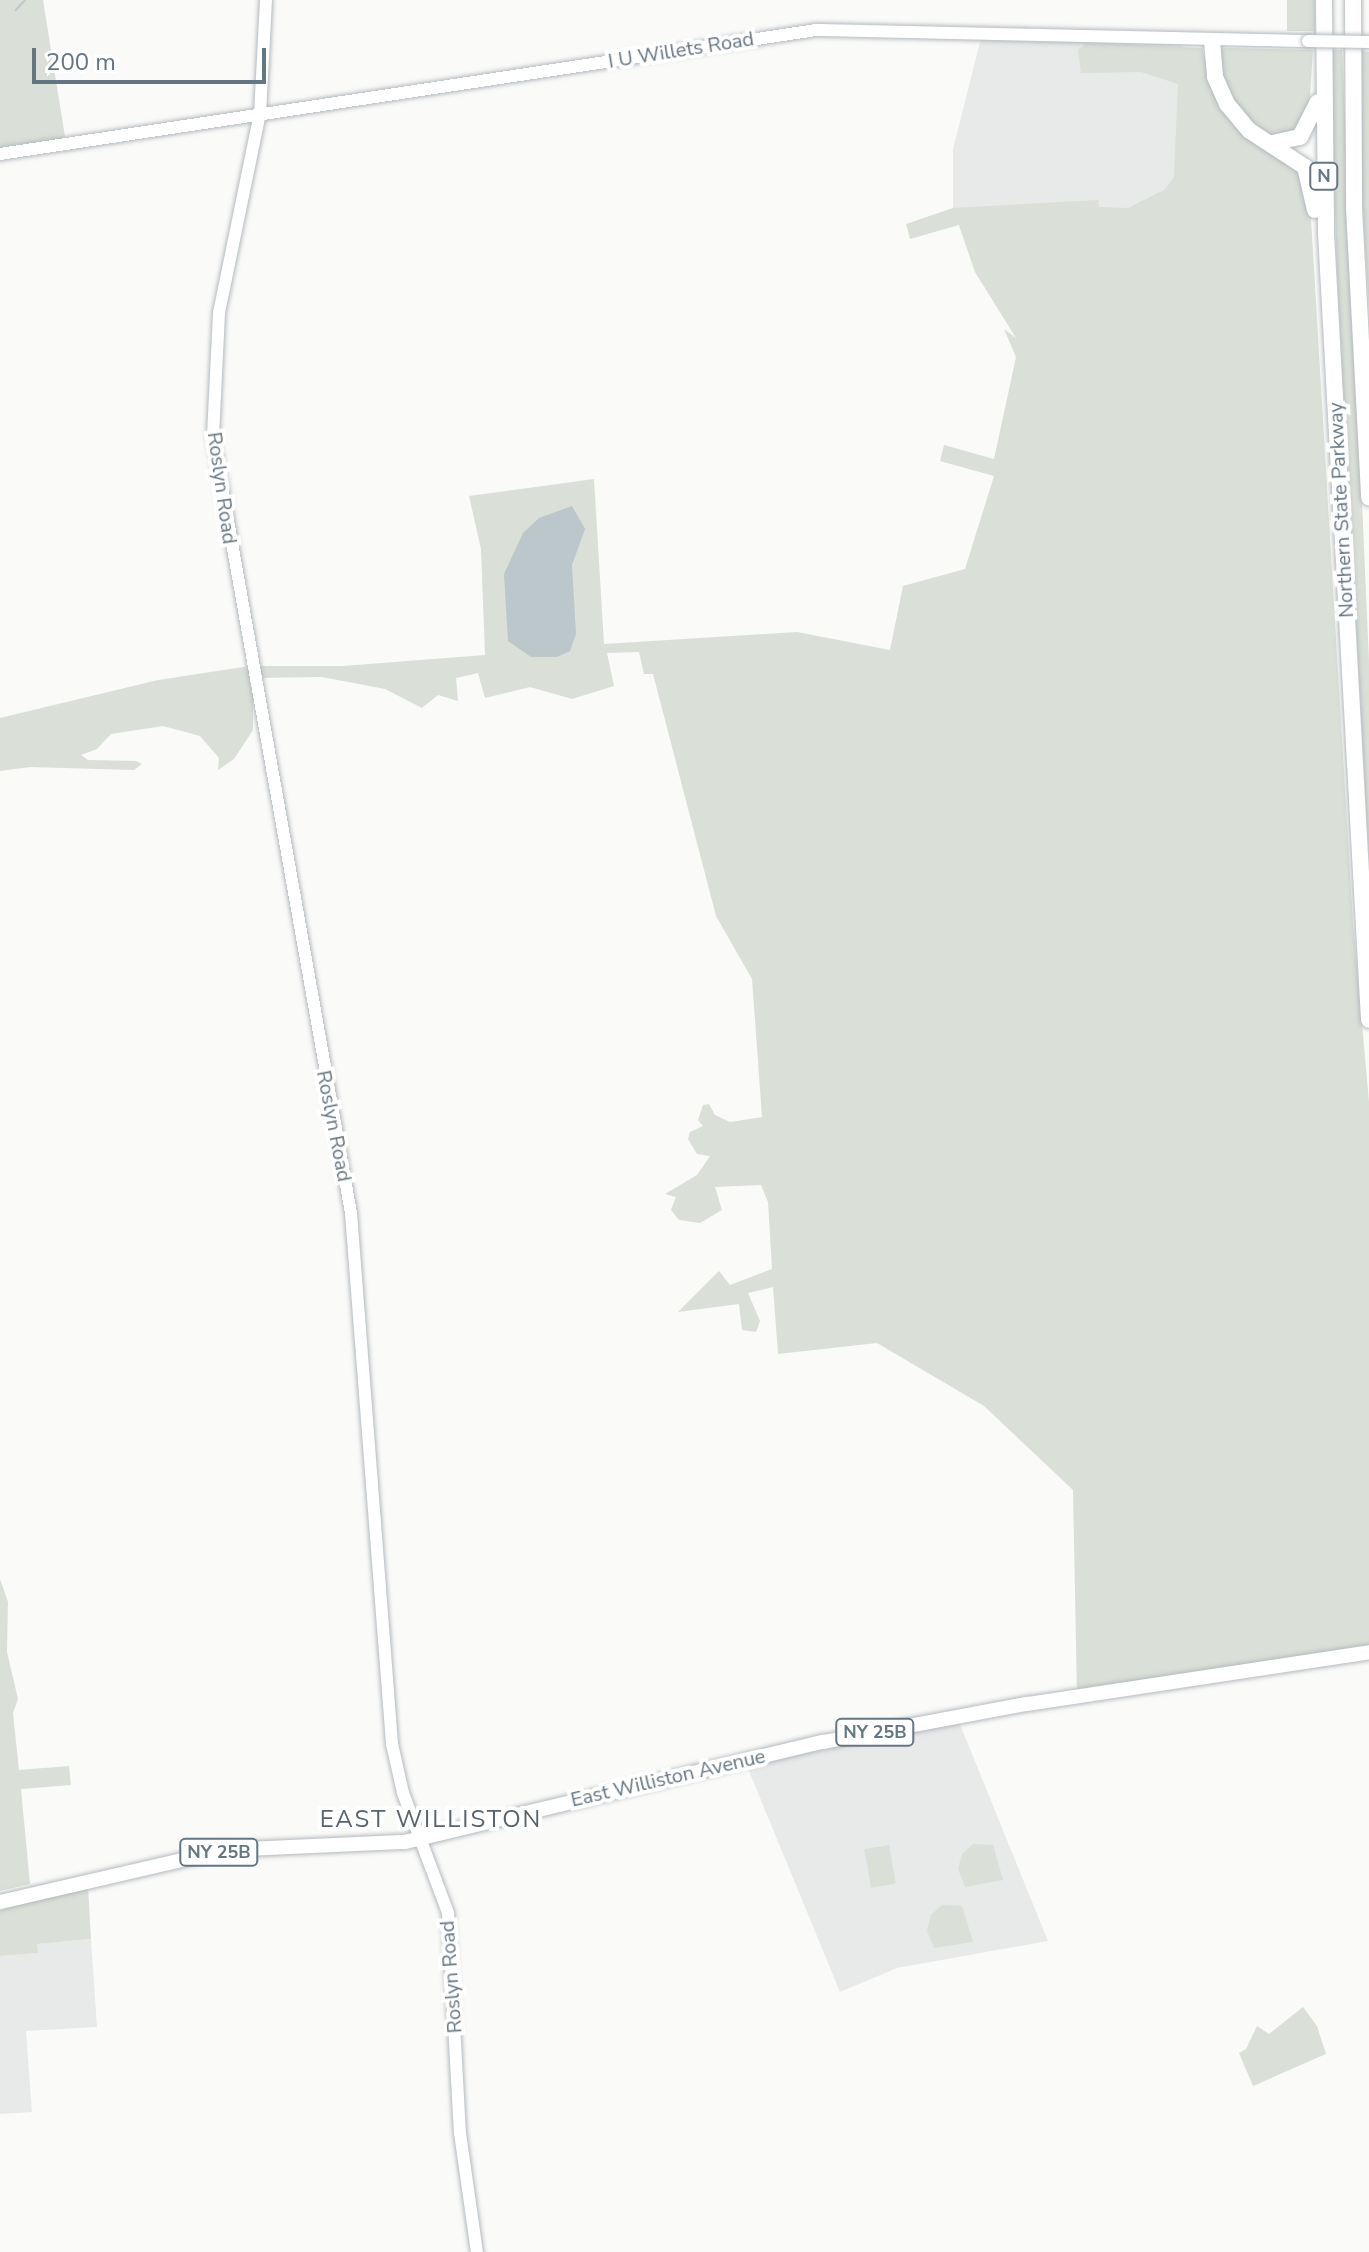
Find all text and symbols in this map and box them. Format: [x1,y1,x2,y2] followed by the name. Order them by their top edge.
[606,27,756,73] street label: I U Willets Road
[36,32,270,82] scale bar
[46,46,116,78] text: 200 m
[1308,162,1340,190] road number: N
[1323,402,1359,618] street label: Northern State Parkway
[202,430,242,546] street label: Roslyn Road
[311,1068,357,1184] street label: Roslyn Road
[835,1718,915,1746] road number: NY 25B
[568,1744,768,1812] street label: East Williston Avenue
[320,1806,542,1834] district label: EAST WILLISTON
[179,1838,259,1866] road number: NY 25B
[435,1920,467,2034] street label: Roslyn Road

